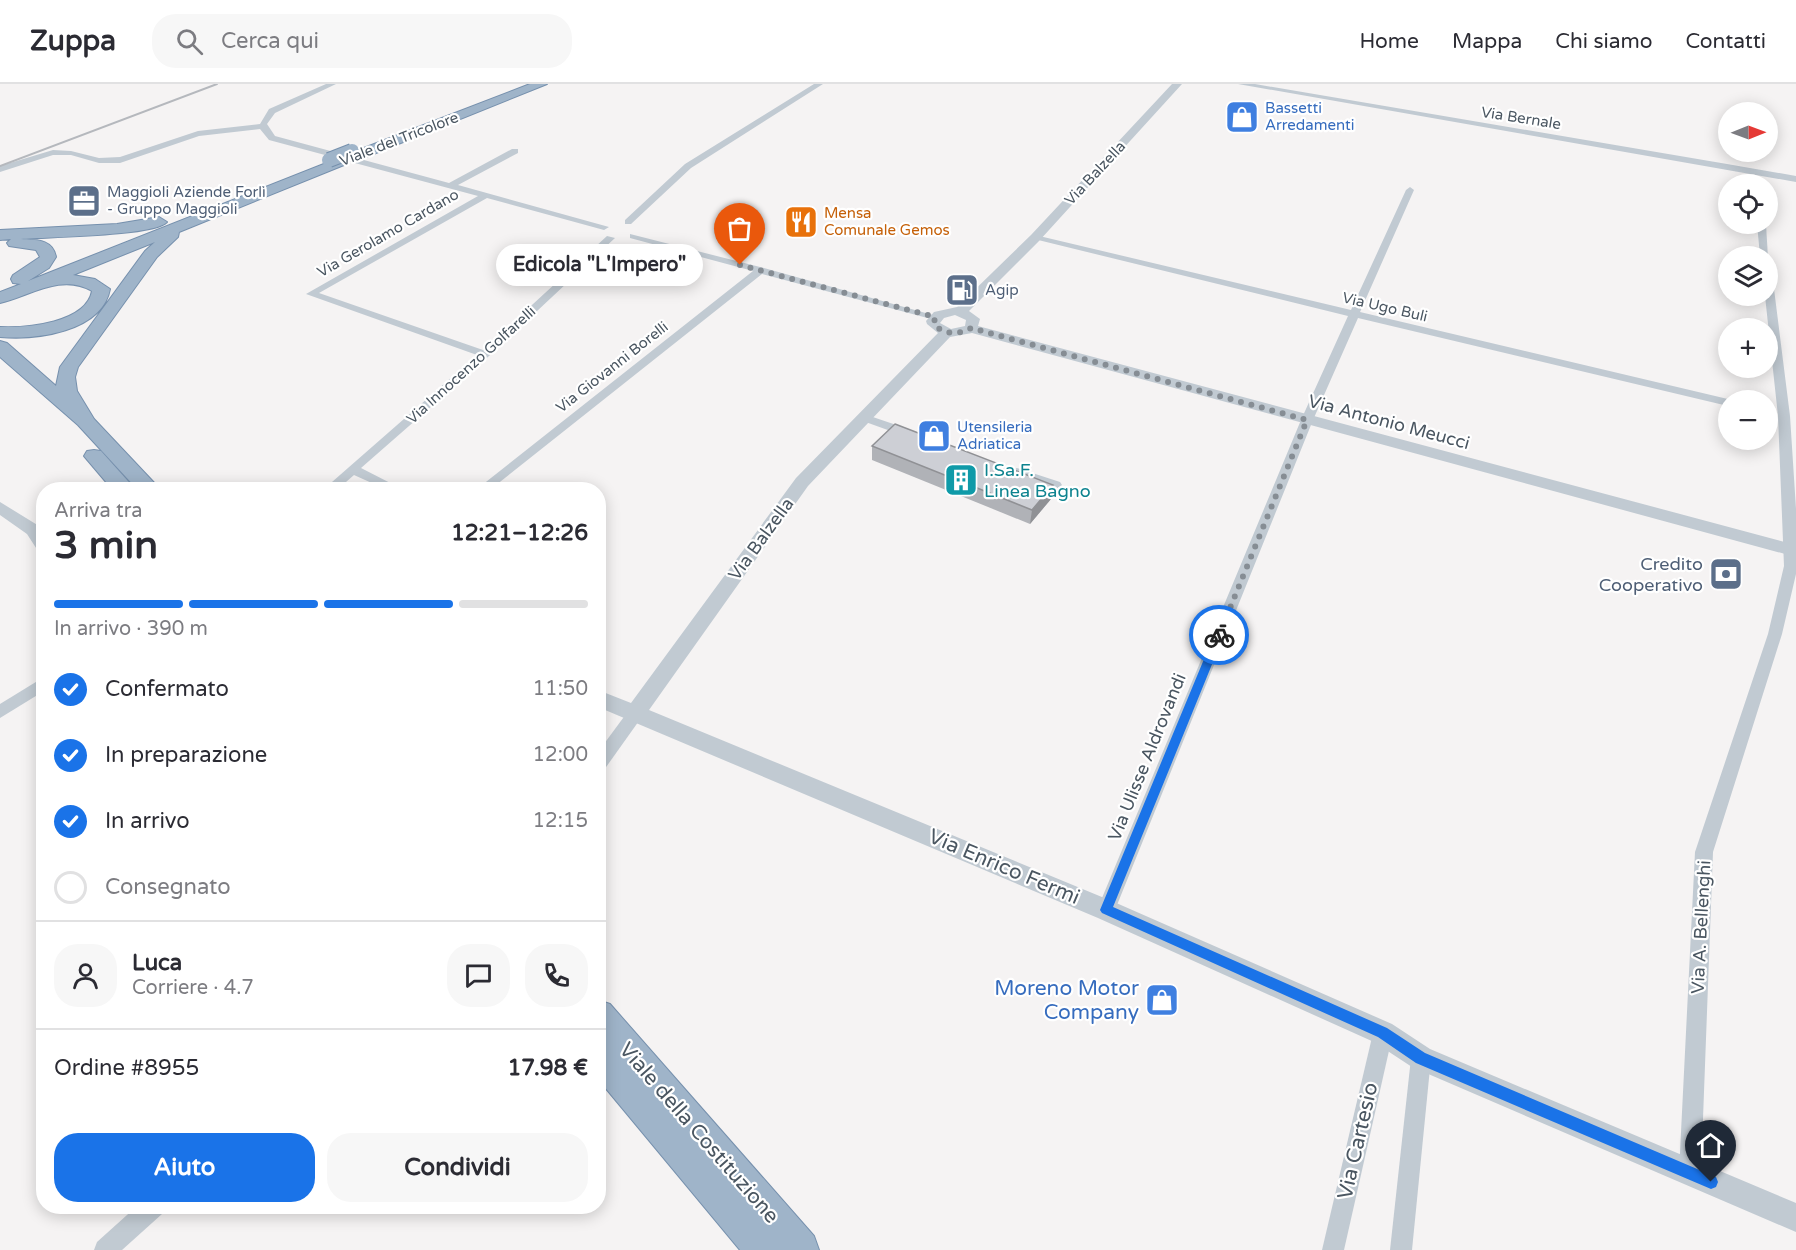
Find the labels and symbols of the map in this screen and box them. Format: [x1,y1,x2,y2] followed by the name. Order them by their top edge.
[1224,99,1260,135] shop icon: Bassetti Arredamenti
[1265,99,1354,134] place label: Bassetti Arredamenti
[1718,102,1778,162] north arrow
[1480,103,1562,133] street label: Via Bernale
[337,108,461,170] street label: Viale del Tricolore
[1061,137,1129,209] street label: Via Balzella
[66,183,102,219] office icon: Maggioli Aziende Forlì - Gruppo Maggioli
[107,183,266,218] place label: Maggioli Aziende Forlì - Gruppo Maggioli
[314,185,462,281] street label: Via Gerolamo Cardano
[714,203,765,265] pin
[783,204,819,240] restaurant icon: Mensa Comunale Gemos
[824,204,950,239] place label: Mensa Comunale Gemos
[497,244,704,286] callout: Edicola "L'Impero"
[944,272,980,308] fuel station icon: Agip
[985,281,1019,299] place label: Agip
[1341,288,1429,326] street label: Via Ugo Buli
[403,302,539,428] street label: Via Innocenzo Golfarelli
[552,318,672,416] street label: Via Giovanni Borelli
[1306,390,1472,454] street label: Via Antonio Meucci
[916,418,952,454] shop icon: Utensileria Adriatica
[957,418,1033,453] place label: Utensileria Adriatica
[984,459,1091,502] place label: I.Sa.F. Linea Bagno
[943,462,979,498] building icon: I.Sa.F. Linea Bagno
[724,493,798,585] street label: Via Balzella
[1599,553,1703,596] place label: Credito Cooperativo
[1708,556,1744,592] bank icon: Credito Cooperativo
[1189,605,1249,665] courier
[1103,670,1191,844] street label: Via Ulisse Aldrovandi
[925,824,1083,910] street label: Via Enrico Fermi
[1687,860,1715,994] street label: Via A. Bellenghi
[994,976,1139,1025] place label: Moreno Motor Company
[1144,982,1180,1018] shop icon: Moreno Motor Company
[614,1038,784,1228] street label: Viale della Costituzione
[1332,1080,1384,1202] street label: Via Cartesio
[1685,1120,1736,1182] pin

